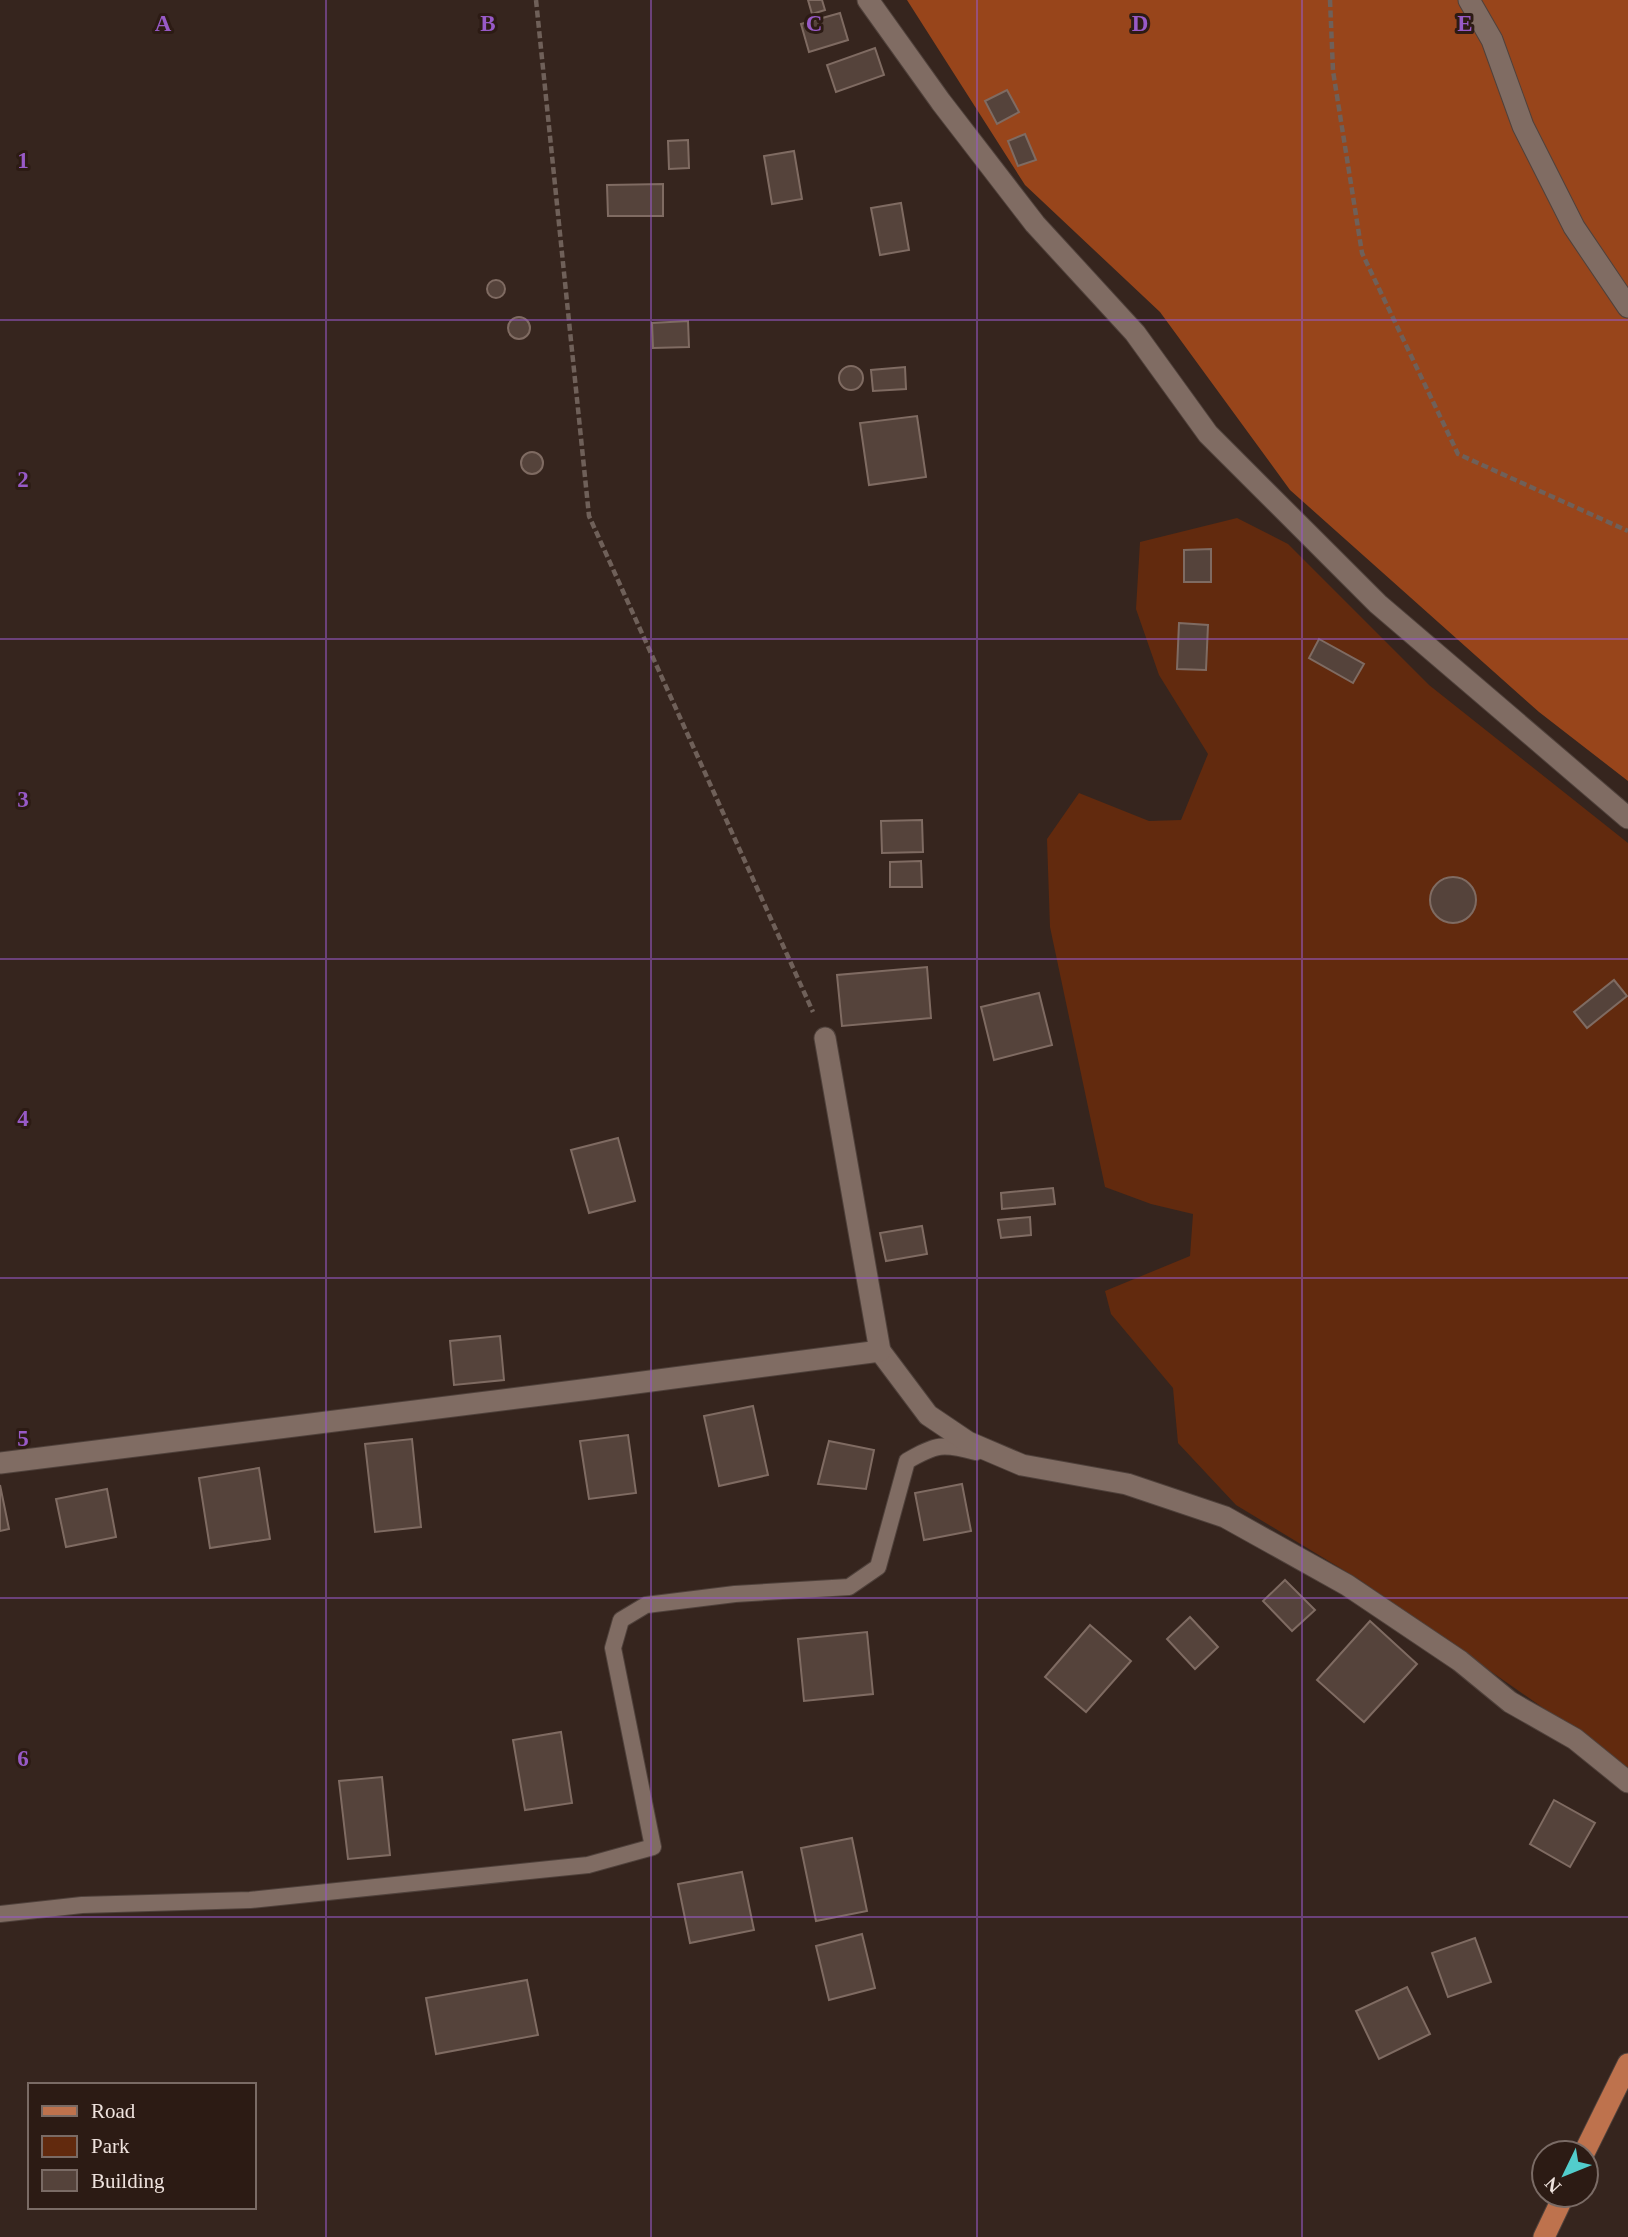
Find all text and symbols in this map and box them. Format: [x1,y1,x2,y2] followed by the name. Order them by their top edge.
[155,11,172,36] text: A
[480,11,496,36] text: B
[806,11,822,36] text: C
[1132,11,1148,36] text: D
[1457,11,1473,36] text: E
[17,148,29,173] text: 1
[17,467,29,492] text: 2
[17,787,29,812] text: 3
[17,1106,29,1131] text: 4
[17,1426,29,1451] text: 5
[17,1746,29,1771] text: 6
[28,2083,256,2209] legend
[91,2099,136,2123] text: Road
[91,2134,130,2158] text: Park
[1530,2139,1600,2209] north arrow
[91,2169,165,2193] text: Building
[1540,2173,1565,2197] text: N

